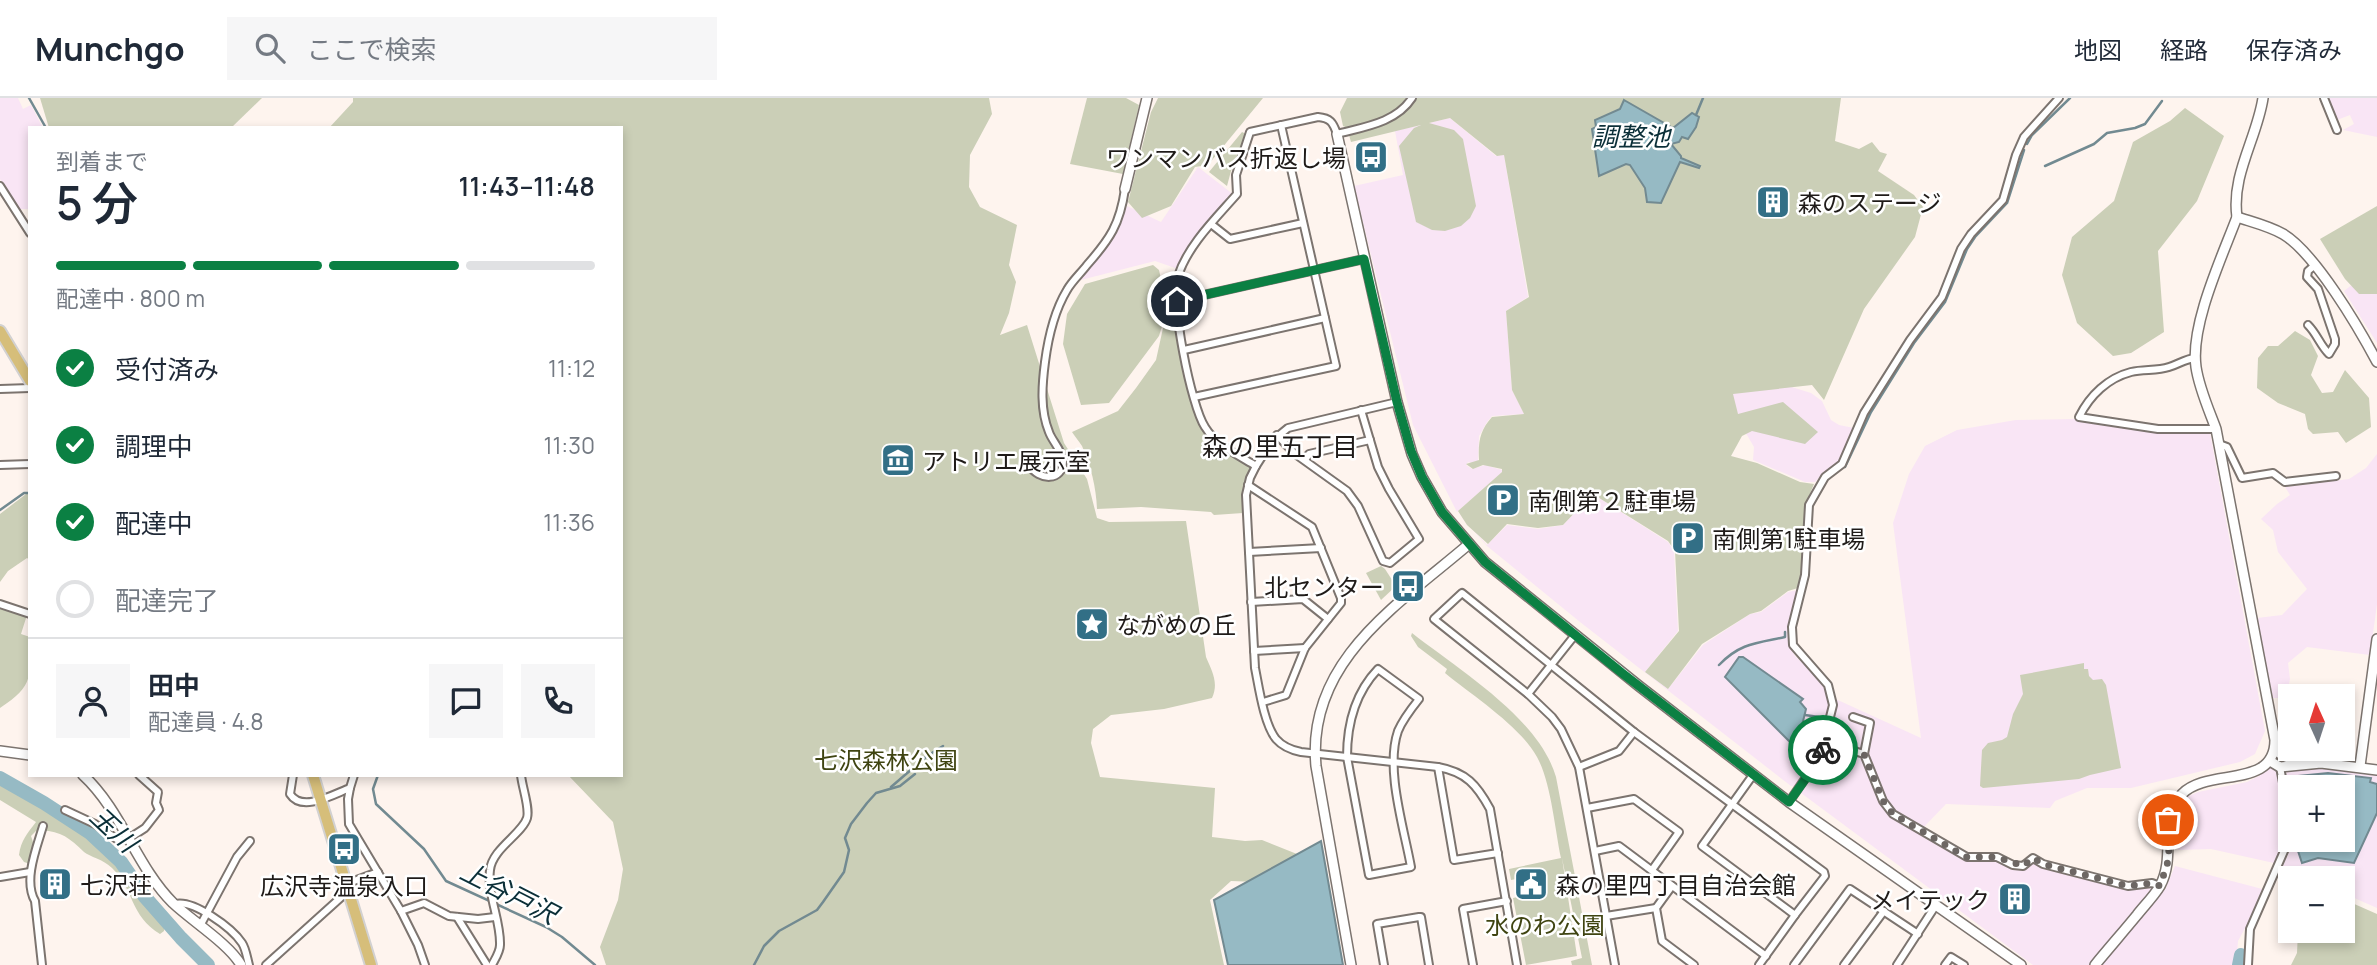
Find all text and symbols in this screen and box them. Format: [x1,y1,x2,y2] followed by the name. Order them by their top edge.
[227,17,717,80] search box
[35,26,185,71] text: Munchgo
[251,29,289,67] icon: search
[307,31,437,67] text: ここで検索
[2074,33,2122,66] text: 地図
[2160,33,2208,66] text: 経路
[2246,33,2342,66] text: 保存済み
[1592,118,1673,154] water label: 調整池
[1352,138,1390,176] bus stop icon: ワンマンバス折返し場
[1106,141,1346,174] place label: ワンマンバス折返し場
[56,145,148,177] text: 到着まで
[458,168,595,204] text: 11:43–11:48
[56,171,138,234] text: 5 分
[1754,183,1792,221] building icon: 森のステージ
[1798,186,1942,219] place label: 森のステージ
[1147,271,1207,331] pin
[56,282,205,314] text: 配達中 · 800 m
[1158,282,1196,320] icon: home
[56,349,94,387] icon: check
[115,351,219,387] text: 受付済み
[548,352,595,384] text: 11:12
[56,426,94,464] icon: check
[115,428,193,464] text: 調理中
[1202,428,1358,464] district label: 森の里五丁目
[543,429,595,461] text: 11:30
[879,441,917,479] museum icon: アトリエ展示室
[922,444,1090,477] place label: アトリエ展示室
[1484,481,1522,519] parking icon: 南側第２駐車場
[1528,484,1696,517] place label: 南側第２駐車場
[56,503,94,541] icon: check
[115,505,193,541] text: 配達中
[543,506,595,538] text: 11:36
[1669,519,1707,557] parking icon: 南側第1駐車場
[1712,522,1865,555] place label: 南側第1駐車場
[1389,567,1427,605] bus stop icon: 北センター
[1264,570,1384,603] place label: 北センター
[115,582,219,618] text: 配達完了
[1073,605,1111,643] place icon: ながめの丘
[1116,608,1236,641] place label: ながめの丘
[56,664,130,738] button: person
[429,664,503,738] button: chat
[521,664,595,738] button: phone
[148,667,200,703] text: 田中
[2278,684,2356,761] north arrow
[2278,684,2355,943] map controls
[148,705,264,737] text: 配達員 · 4.8
[1788,715,1858,785] courier
[1804,731,1842,769] icon: bike
[814,743,958,776] park label: 七沢森林公園
[2278,775,2355,852] button: +
[2138,790,2198,850] pin
[83,798,147,862] water label: 玉川
[2149,801,2187,839] icon: bag
[325,830,363,868] bus stop icon: 広沢寺温泉入口
[454,852,566,933] water label: 上谷戸沢
[36,865,74,903] building icon: 七沢荘
[1512,865,1550,903] public building icon: 森の里四丁目自治会館
[2278,866,2355,943] button: −
[80,868,152,901] place label: 七沢荘
[1556,868,1796,901] place label: 森の里四丁目自治会館
[260,869,428,902] place label: 広沢寺温泉入口
[1996,880,2034,918] building icon: メイテック
[1870,883,1990,916] place label: メイテック
[1485,908,1605,941] park label: 水のわ公園

